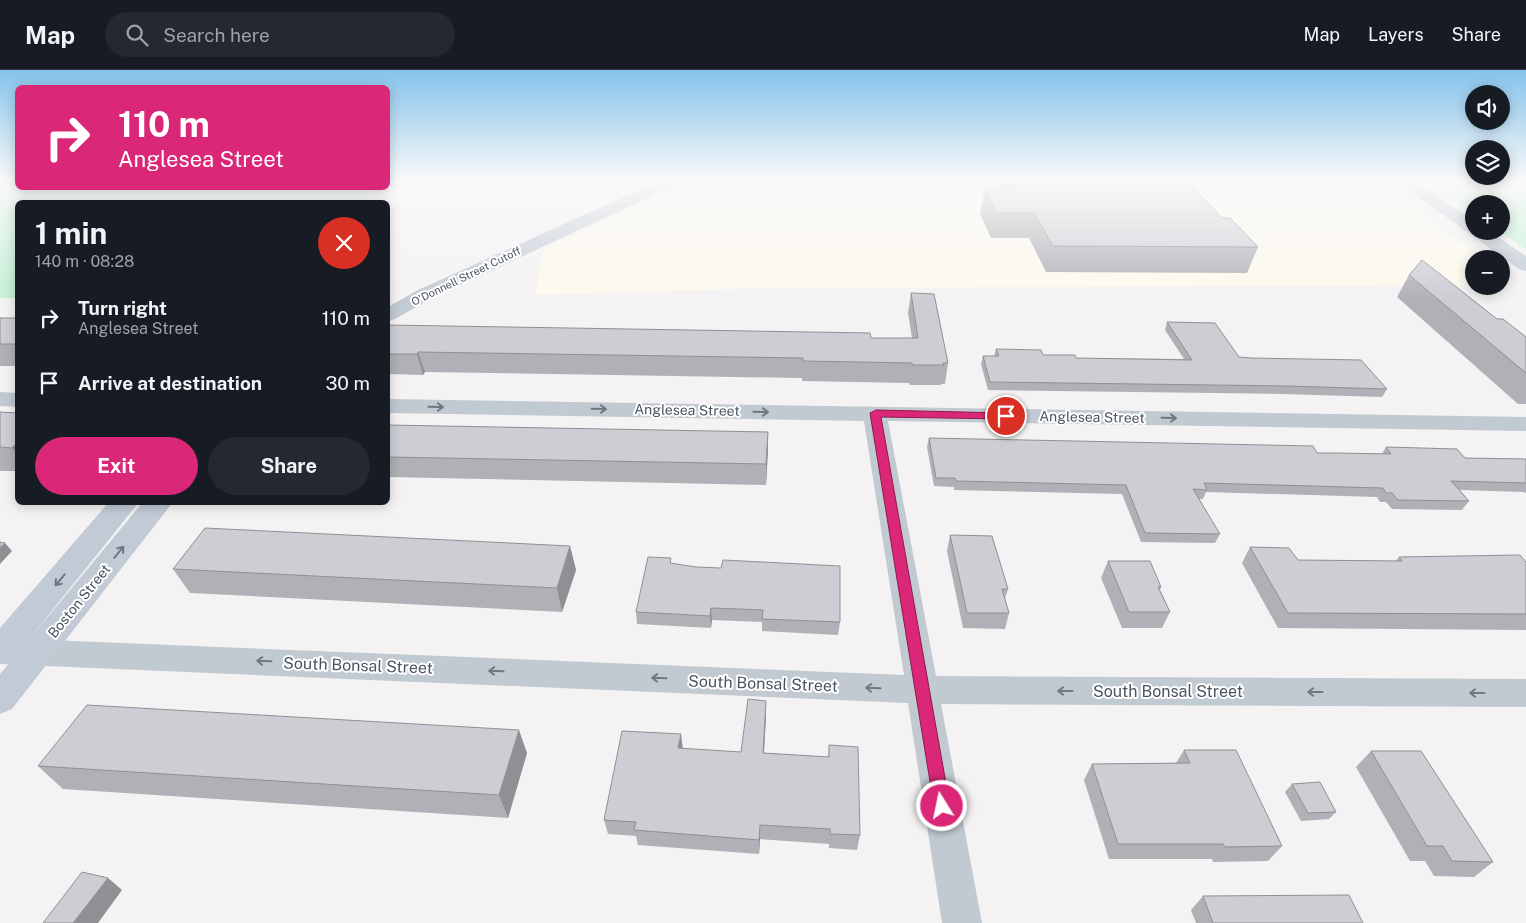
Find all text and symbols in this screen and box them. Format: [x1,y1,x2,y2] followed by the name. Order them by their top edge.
[105,12,455,57] search box
[25,21,75,49] text: Map
[123,21,151,49] icon: search
[163,24,270,46] text: Search here
[1304,24,1340,45] text: Map
[1368,24,1424,45] text: Layers
[1452,24,1501,45] text: Share
[1465,85,1510,295] map controls
[1465,85,1510,130] button: sound
[118,104,210,145] text: 110 m
[35,105,100,170] icon: right
[1465,140,1510,185] button: layers
[118,146,284,172] text: Anglesea Street
[1465,195,1510,240] button: +
[35,215,107,251] text: 1 min
[318,217,370,269] button: close
[409,244,523,308] street label: O'Donnell Street Cutoff
[1465,250,1510,295] button: −
[35,252,134,271] text: 140 m · 08:28
[78,297,167,319] text: Turn right
[35,304,63,332] icon: right
[322,307,370,329] text: 110 m
[78,319,199,338] text: Anglesea Street
[35,369,63,397] icon: arrive
[78,372,262,394] text: Arrive at destination
[325,372,370,394] text: 30 m
[985,395,1027,437] pin
[634,401,740,419] street label: Anglesea Street
[428,402,444,411] one-way arrow
[992,402,1020,430] icon: arrive
[590,404,606,414] one-way arrow
[753,407,769,416] one-way arrow
[1039,408,1145,426] street label: Anglesea Street
[1160,413,1176,423] one-way arrow
[35,437,198,495] button: Exit
[208,437,370,495] button: Share
[113,546,124,559] one-way arrow
[45,561,113,641] street label: Boston Street
[55,573,66,586] one-way arrow
[283,653,433,678] street label: South Bonsal Street
[256,657,272,666] one-way arrow
[489,667,505,676] one-way arrow
[688,671,838,696] street label: South Bonsal Street
[651,674,667,683] one-way arrow
[1093,682,1243,701] street label: South Bonsal Street
[866,683,882,692] one-way arrow
[1057,686,1074,696] one-way arrow
[1307,687,1324,697] one-way arrow
[1470,688,1486,698] one-way arrow
[915,779,967,831] position arrow

